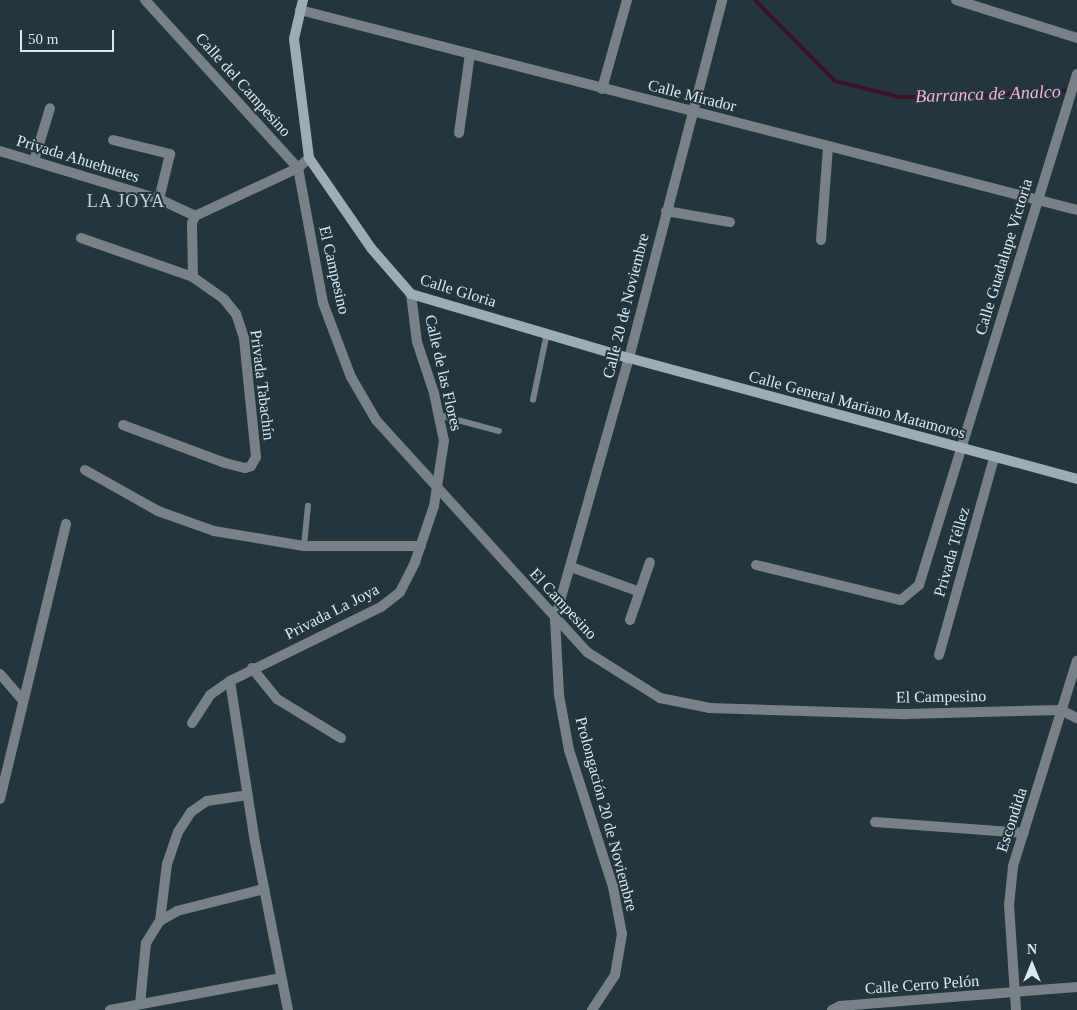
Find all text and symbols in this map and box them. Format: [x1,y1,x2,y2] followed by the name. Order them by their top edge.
[22,20,116,52] scale bar
[191,29,295,141] street label: Calle del Campesino
[28,31,58,47] text: 50 m
[646,76,738,116] street label: Calle Mirador
[915,81,1061,107] water label: Barranca de Analco
[14,131,142,187] street label: Privada Ahuehuetes
[971,176,1037,338] street label: Calle Guadalupe Victoria
[85,190,167,212] district label: LA JOYA
[314,224,354,316] street label: El Campesino
[599,231,653,381] street label: Calle 20 de Noviembre
[418,270,498,312] street label: Calle Gloria
[420,313,466,433] street label: Calle de las Flores
[246,329,278,441] street label: Privada Tabachín
[747,367,967,443] street label: Calle General Mariano Matamoros
[930,505,974,599] street label: Privada Téllez
[525,564,601,644] street label: El Campesino
[282,580,382,644] street label: Privada La Joya
[896,687,986,707] street label: El Campesino
[571,715,641,913] street label: Prolongación 20 de Noviembre
[993,785,1031,855] street label: Escondida
[1007,940,1057,990] north arrow
[1027,942,1037,957] text: N
[864,971,980,999] street label: Calle Cerro Pelón

